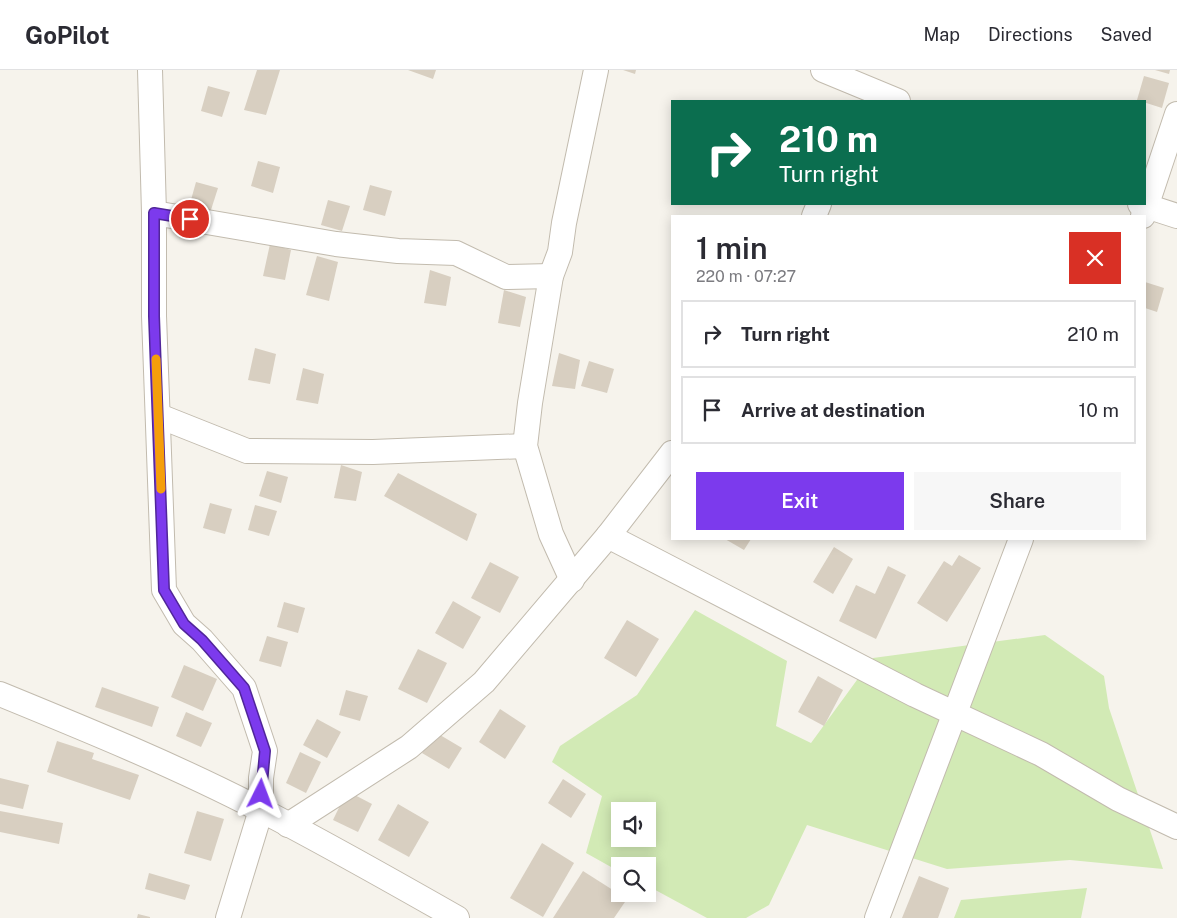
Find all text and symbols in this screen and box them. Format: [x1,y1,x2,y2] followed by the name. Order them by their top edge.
[25,21,109,49] text: GoPilot
[923,24,960,45] text: Map
[988,24,1073,45] text: Directions
[1101,24,1152,45] text: Saved
[779,119,878,160] text: 210 m
[696,120,761,185] icon: right
[779,161,879,187] text: Turn right
[169,198,211,240] pin
[176,205,204,233] icon: arrive
[696,230,767,266] text: 1 min
[1069,232,1121,284] button: close
[696,267,796,286] text: 220 m · 07:27
[698,320,726,348] icon: right
[741,323,830,345] text: Turn right
[1067,323,1119,345] text: 210 m
[698,396,726,424] icon: arrive
[741,399,925,421] text: Arrive at destination
[1079,399,1119,421] text: 10 m
[696,472,904,530] button: Exit
[914,472,1121,530] button: Share
[234,767,286,819] position arrow
[611,802,656,902] map controls
[611,802,656,847] button: sound
[611,857,656,902] button: search

